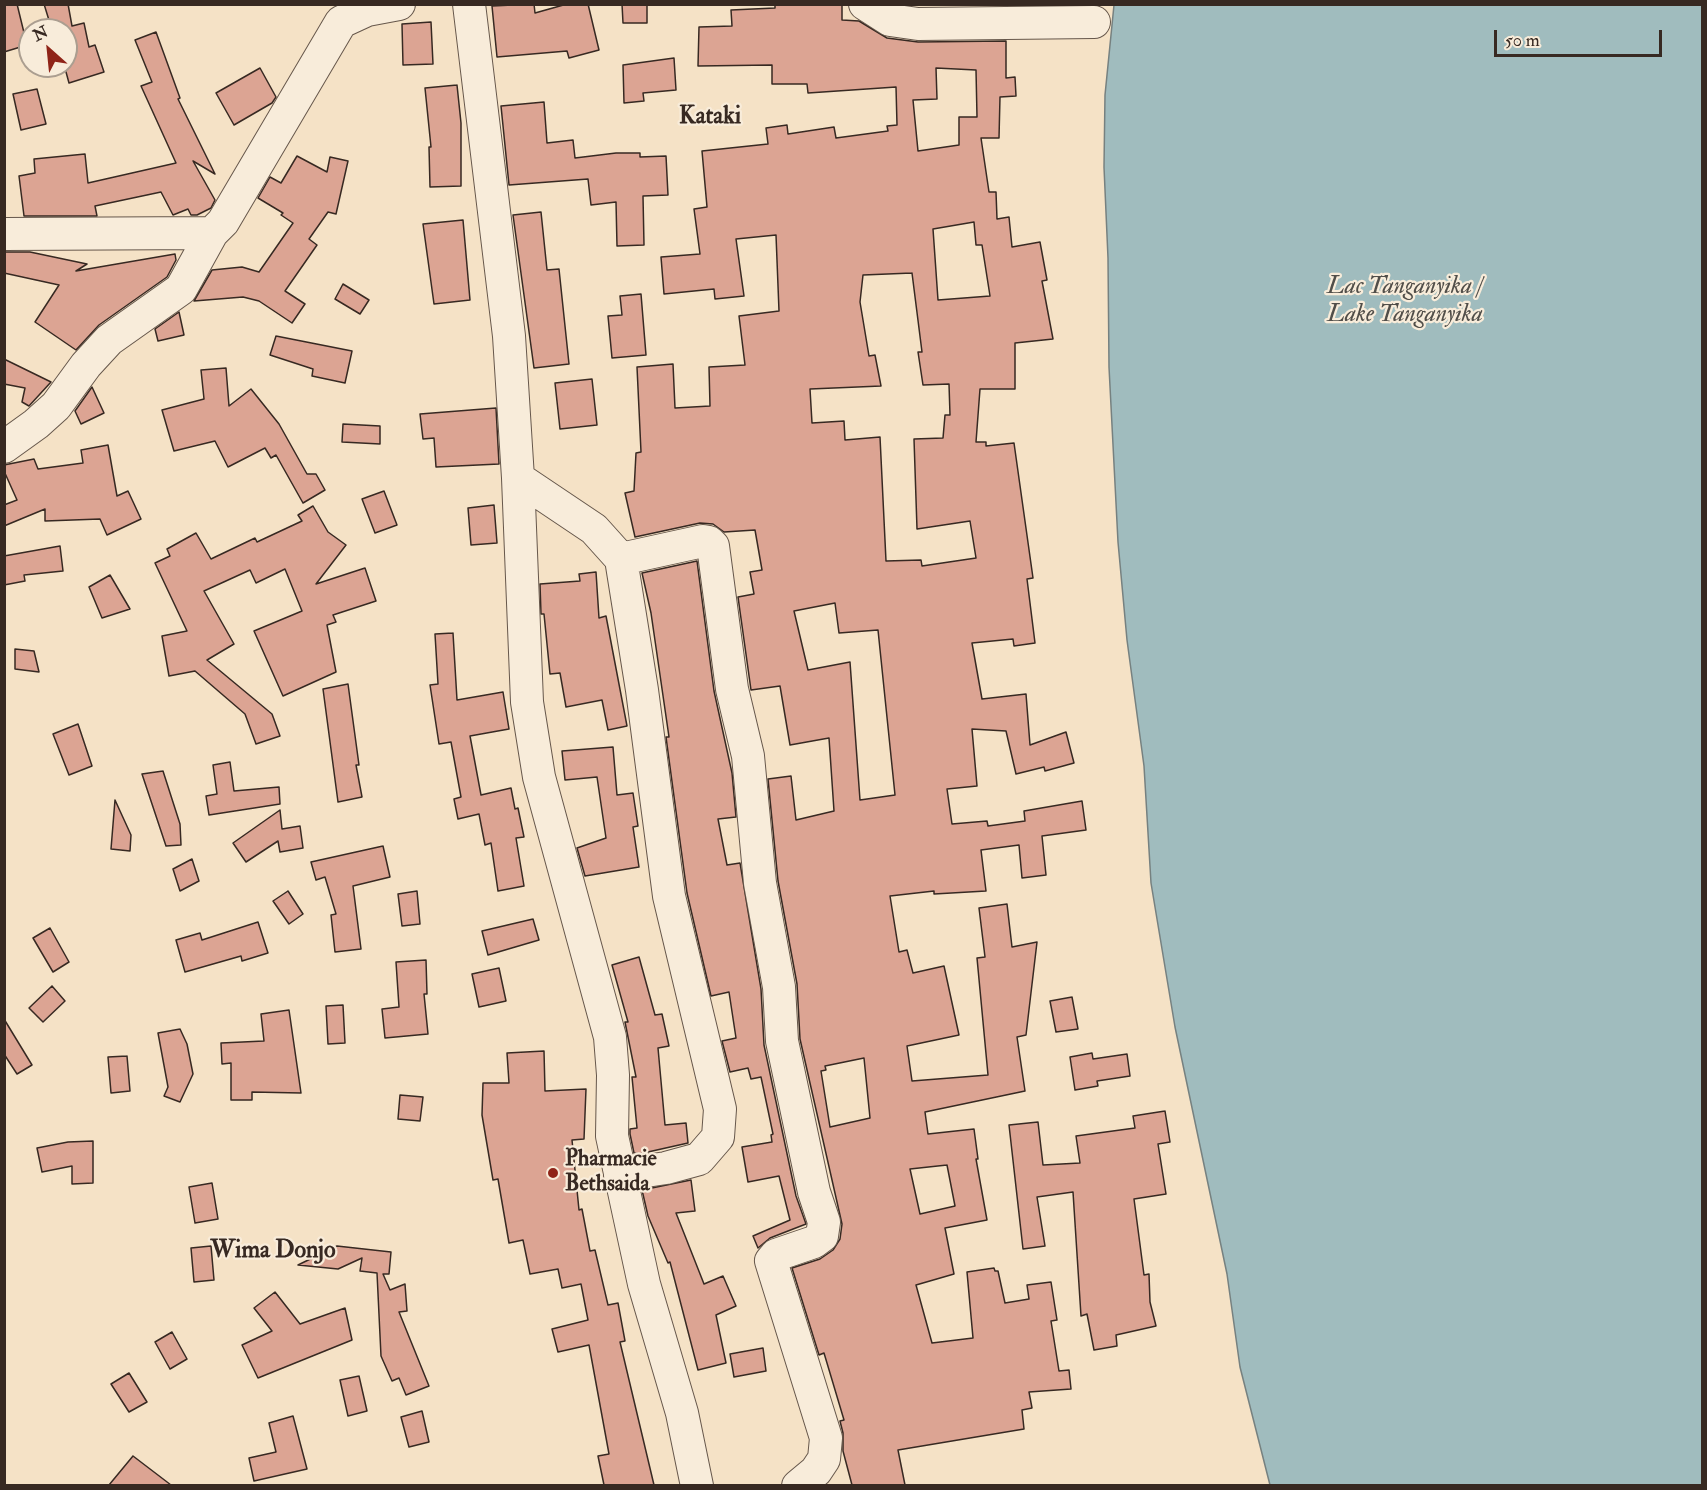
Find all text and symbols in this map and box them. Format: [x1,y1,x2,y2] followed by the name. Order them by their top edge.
[18,18,78,78] north arrow
[1497,18,1665,56] scale bar
[30,22,52,46] text: N
[1505,29,1540,52] text: 50 m
[679,104,741,132] district label: Kataki
[1327,274,1483,330] water label: Lac Tanganyika / Lake Tanganyika
[565,1147,657,1198] place label: Pharmacie Bethsaida
[546,1166,560,1180] marker: Pharmacie Bethsaida
[211,1238,335,1266] district label: Wima Donjo

